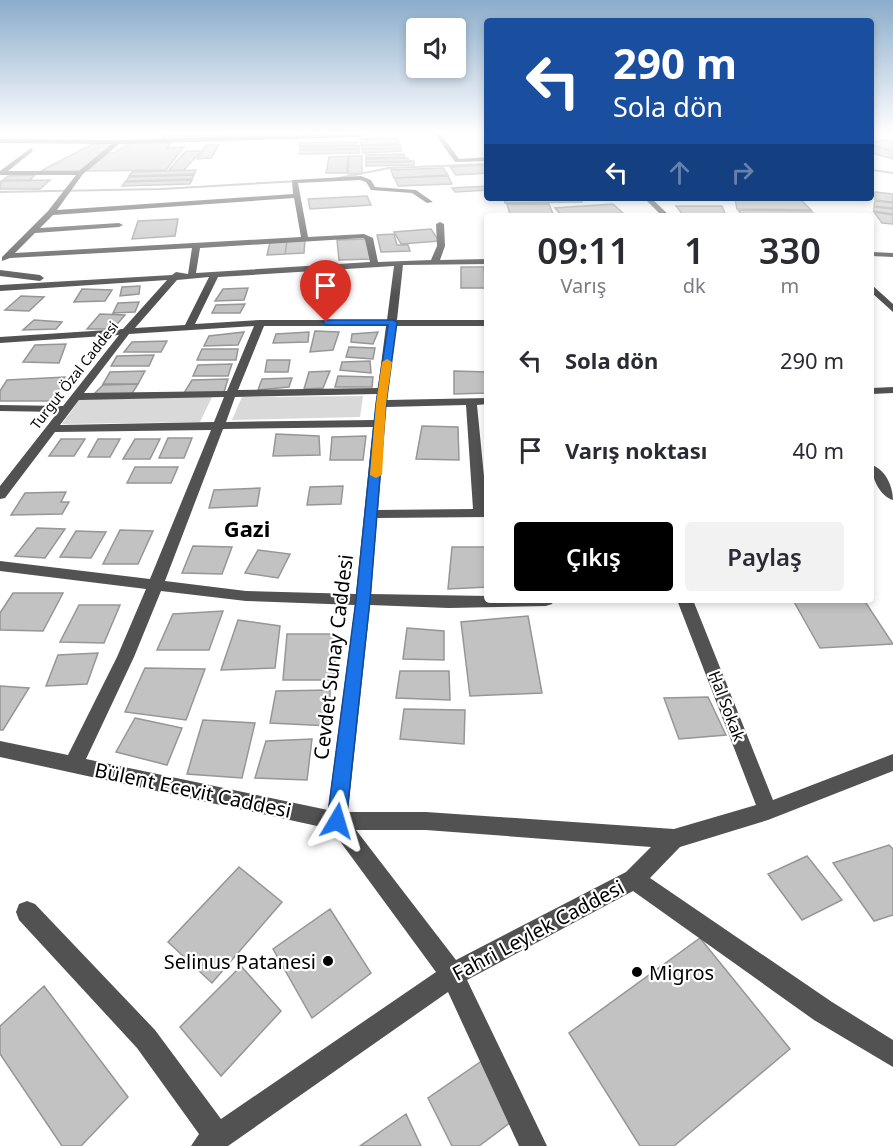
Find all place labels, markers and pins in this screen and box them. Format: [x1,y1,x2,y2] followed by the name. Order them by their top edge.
[300,260,351,322] pin
[164,948,316,975] place label: Selinus Patanesi
[321,954,335,968] marker: Selinus Patanesi
[649,959,714,986] place label: Migros
[630,965,644,979] marker: Migros

